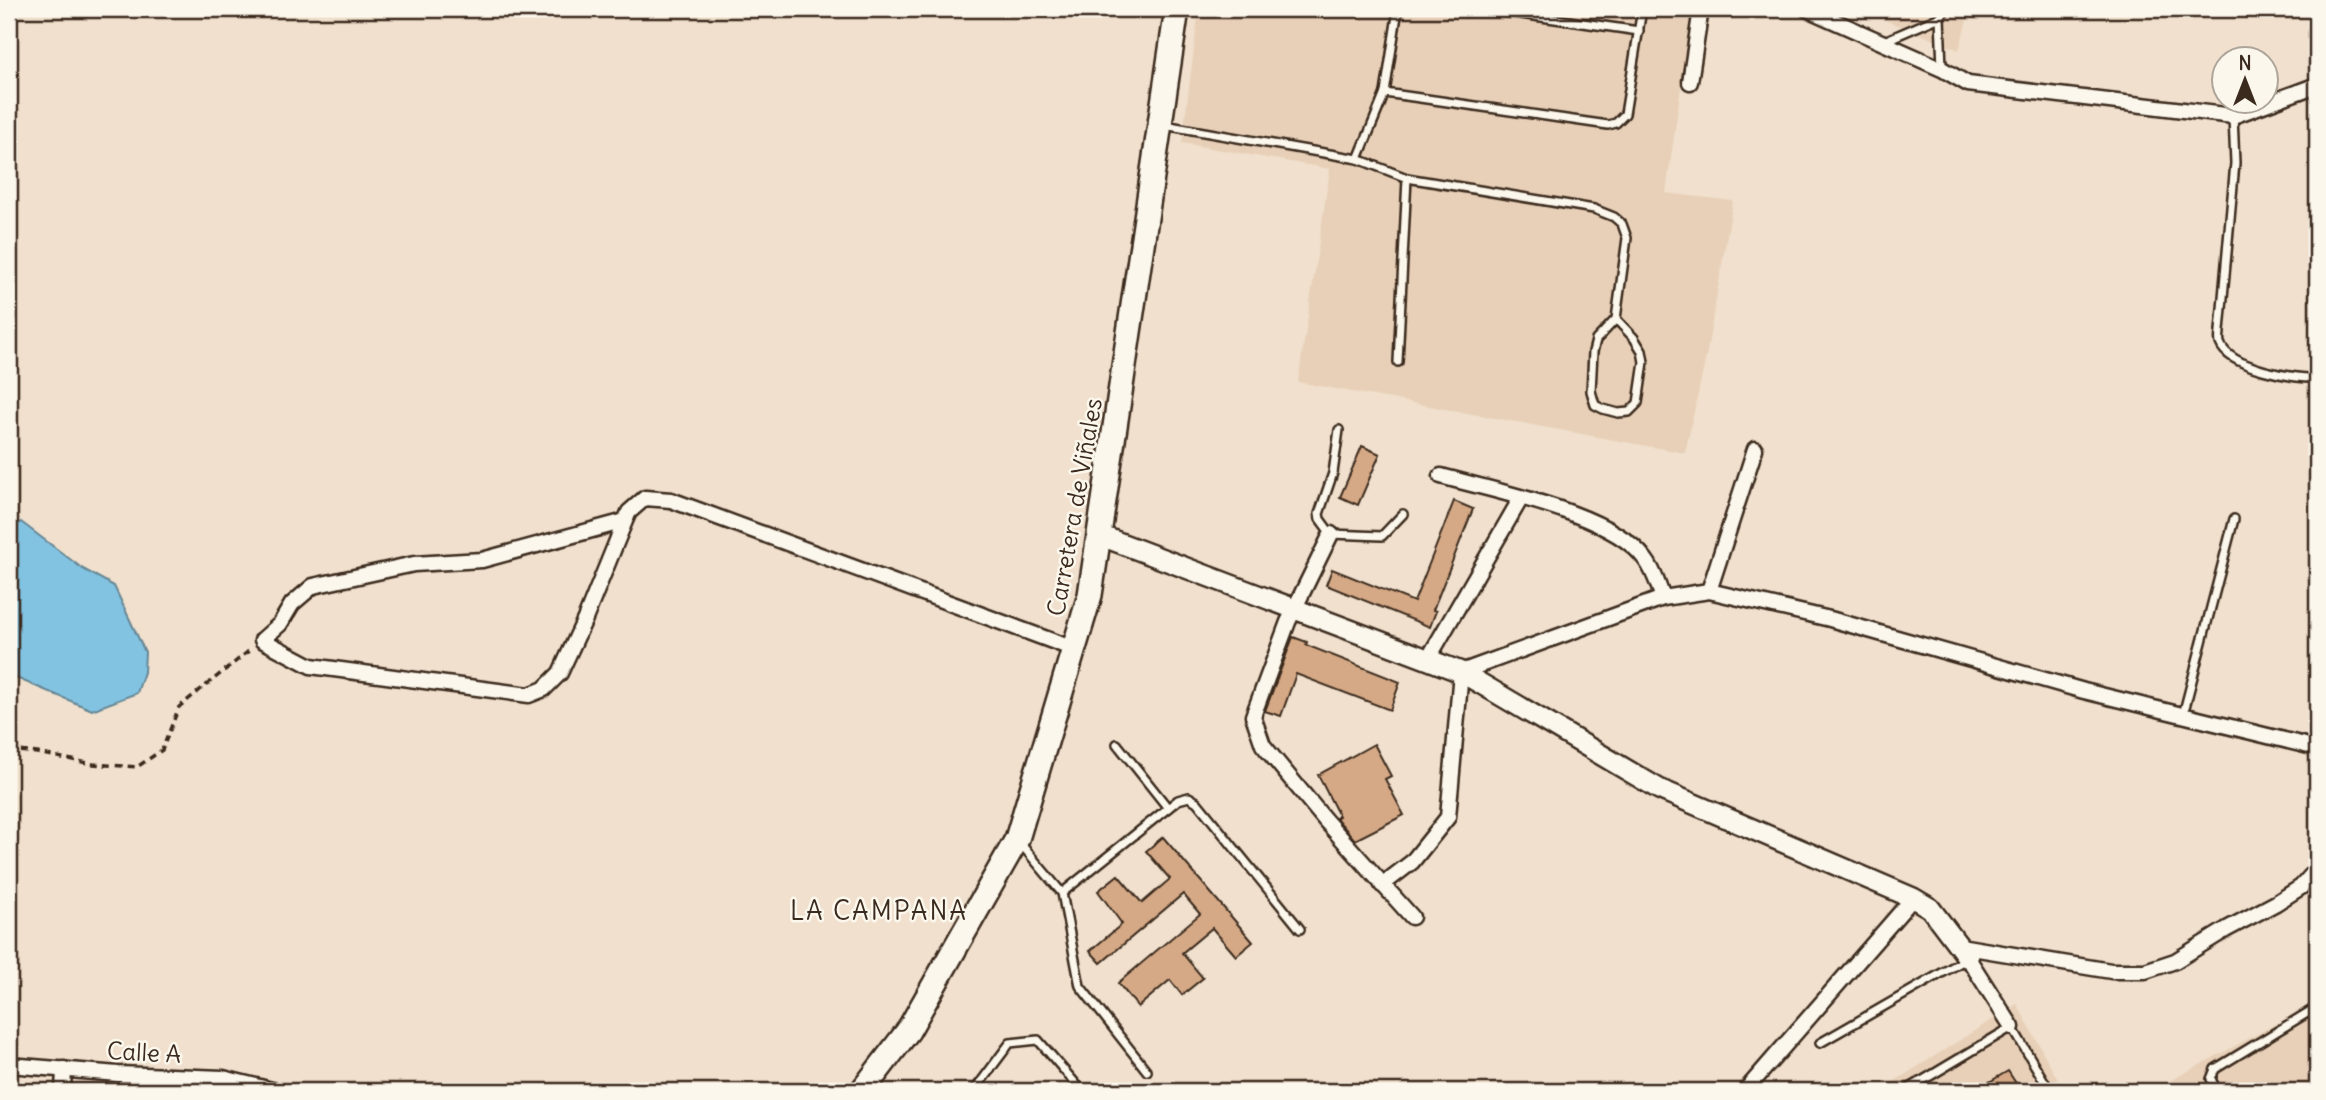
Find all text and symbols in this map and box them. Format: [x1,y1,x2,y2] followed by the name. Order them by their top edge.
[2210,46,2280,116] north arrow
[2238,51,2252,75] text: N
[1040,396,1108,618] street label: Carretera de Viñales
[790,894,968,927] district label: LA CAMPANA
[106,1035,182,1069] street label: Calle A

